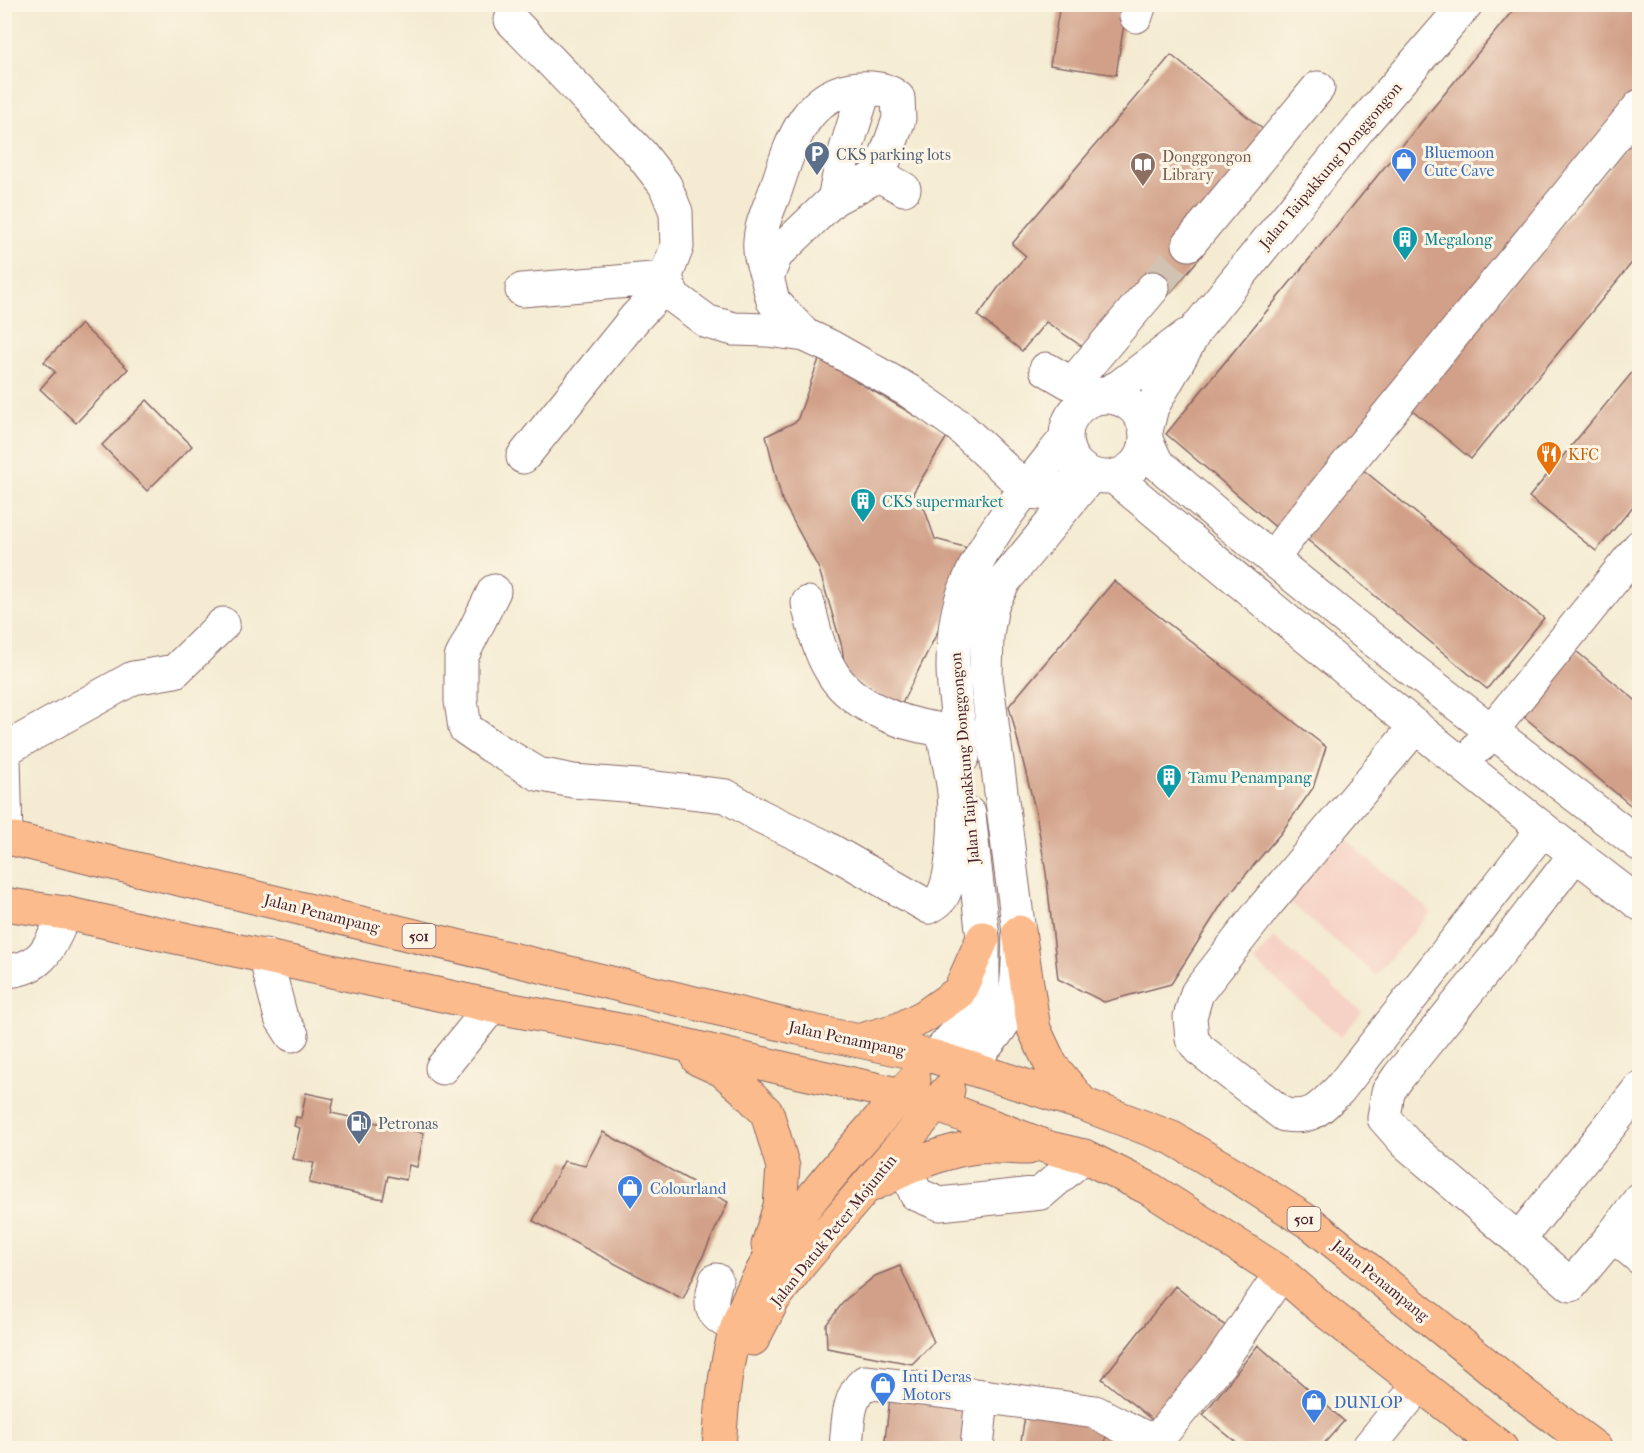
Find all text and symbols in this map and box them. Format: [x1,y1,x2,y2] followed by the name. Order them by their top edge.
[1254,78,1406,254] street label: Jalan Taipakkung Donggongon
[802,139,832,177] parking icon: CKS parking lots
[1424,143,1495,180] place label: Bluemoon Cute Cave
[836,145,951,164] place label: CKS parking lots
[1389,146,1419,184] shop icon: Bluemoon Cute Cave
[1162,147,1252,184] place label: Donggongon Library
[1128,150,1158,188] library icon: Donggongon Library
[1390,224,1420,262] building icon: Megalong
[1424,230,1493,249] place label: Megalong
[1534,439,1564,477] restaurant icon: KFC
[1568,445,1599,464] place label: KFC
[848,486,878,524] building icon: CKS supermarket
[882,492,1004,511] place label: CKS supermarket
[946,651,983,866] street label: Jalan Taipakkung Donggongon
[1154,762,1184,800] building icon: Tamu Penampang
[1188,768,1312,787] place label: Tamu Penampang
[260,889,382,937] street label: Jalan Penampang
[402,924,436,948] road number: 501
[785,1016,907,1060] street label: Jalan Penampang
[344,1108,374,1146] fuel station icon: Petronas
[378,1114,438,1133] place label: Petronas
[765,1150,901,1311] street label: Jalan Datuk Peter Mojuntin
[615,1173,645,1211] shop icon: Colourland
[650,1179,727,1198] place label: Colourland
[1288,1207,1320,1231] road number: 501
[1327,1234,1433,1325] street label: Jalan Penampang
[902,1367,972,1404] place label: Inti Deras Motors
[868,1370,898,1408] shop icon: Inti Deras Motors
[1299,1387,1329,1425] shop icon: DUNLOP
[1334,1393,1403,1412] place label: DUNLOP

